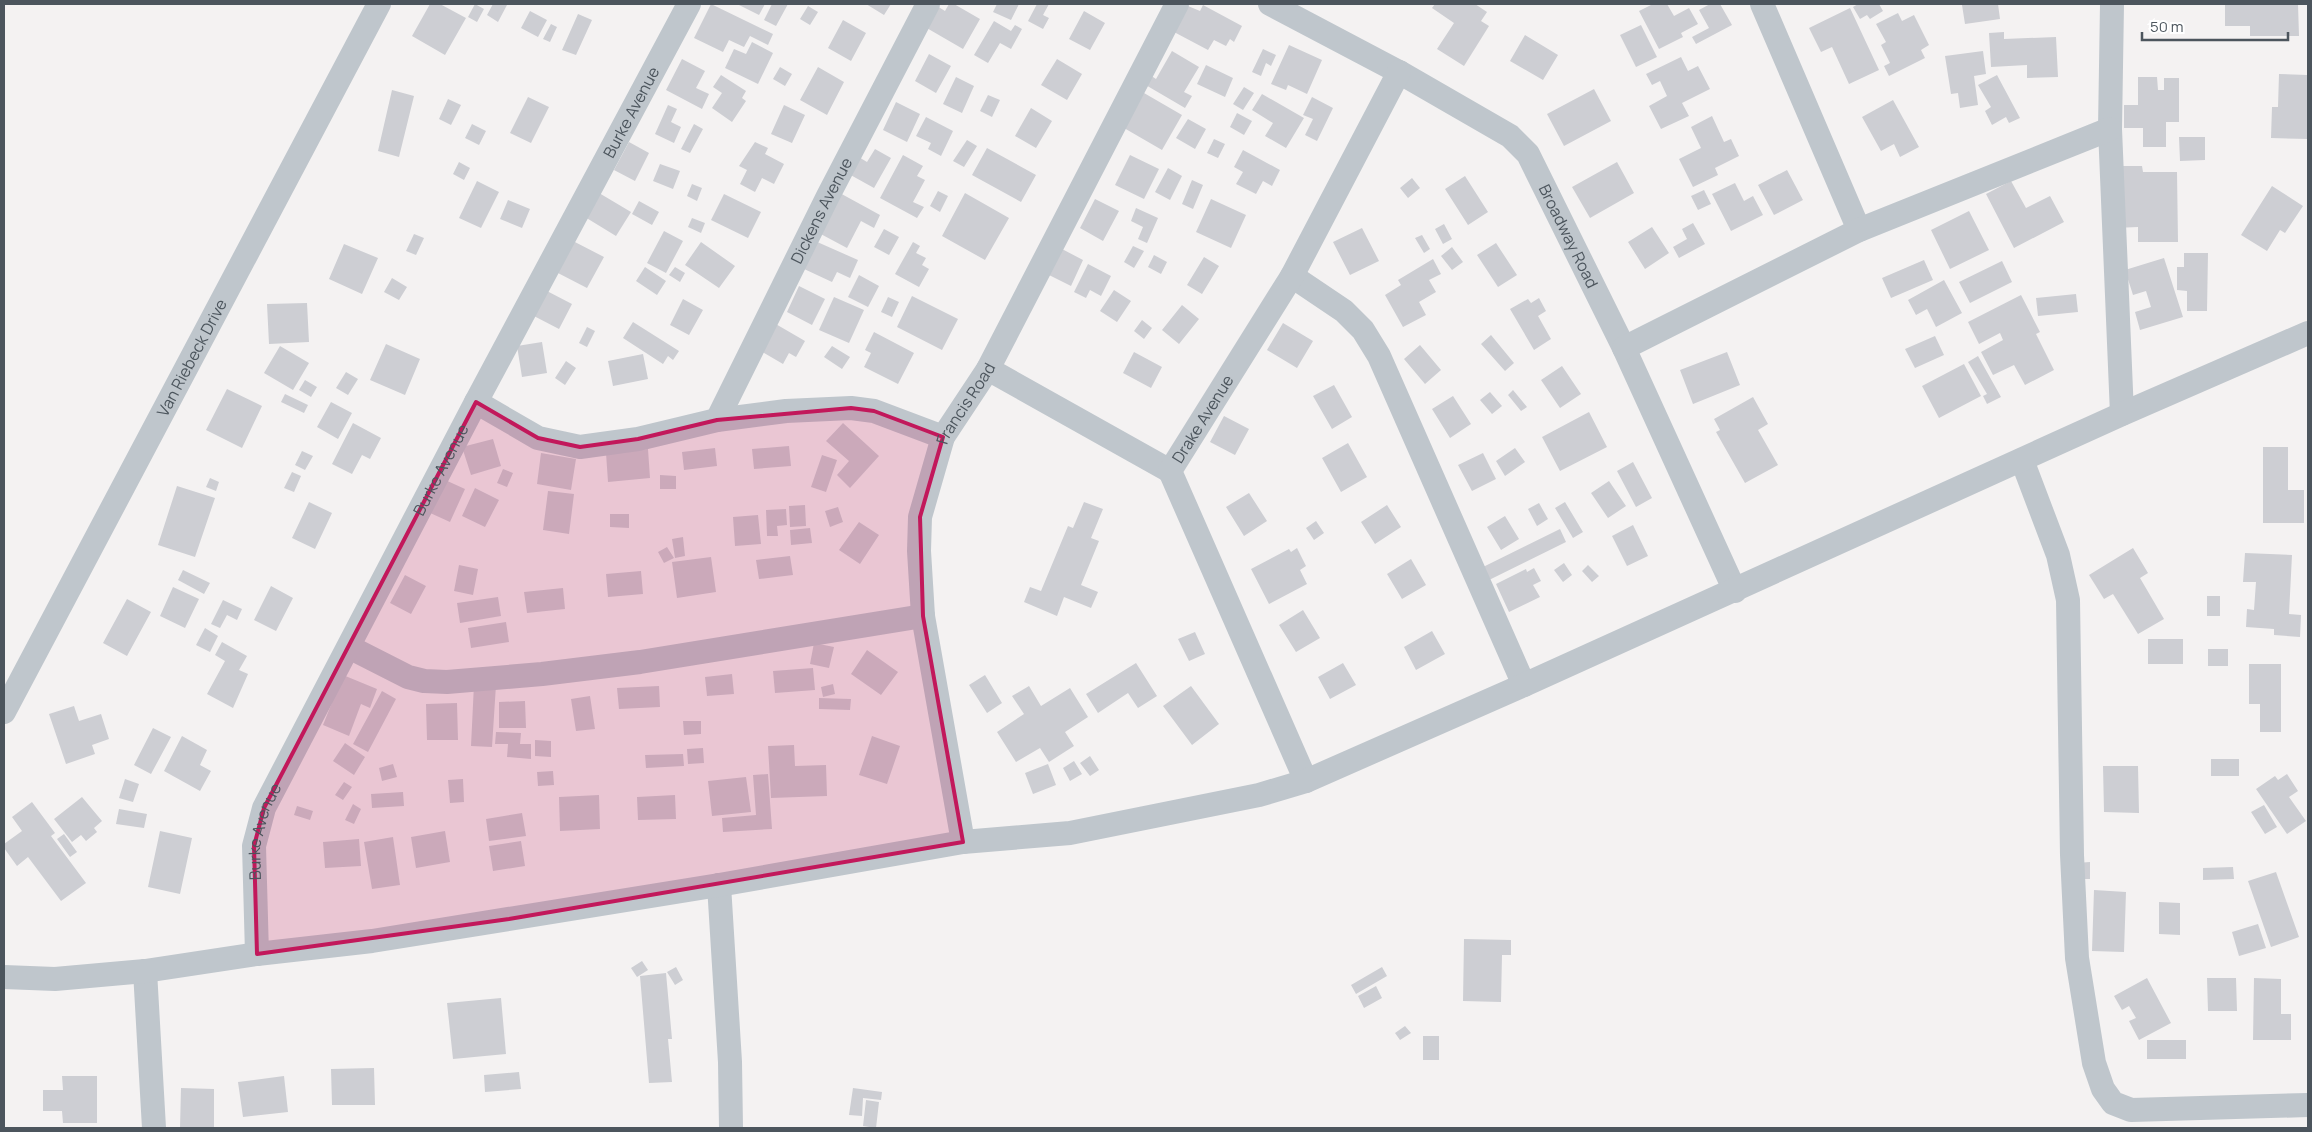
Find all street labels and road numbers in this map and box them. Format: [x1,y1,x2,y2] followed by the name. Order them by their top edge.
[598,63,664,162] street label: Burke Avenue
[785,154,857,267] street label: Dickens Avenue
[1534,181,1604,292] street label: Broadway Road
[152,295,232,420] street label: Van Riebeck Drive
[931,359,1000,447] street label: Francis Road
[1167,371,1239,467] street label: Drake Avenue
[408,420,474,519] street label: Burke Avenue
[243,779,286,880] street label: Burke Avenue

